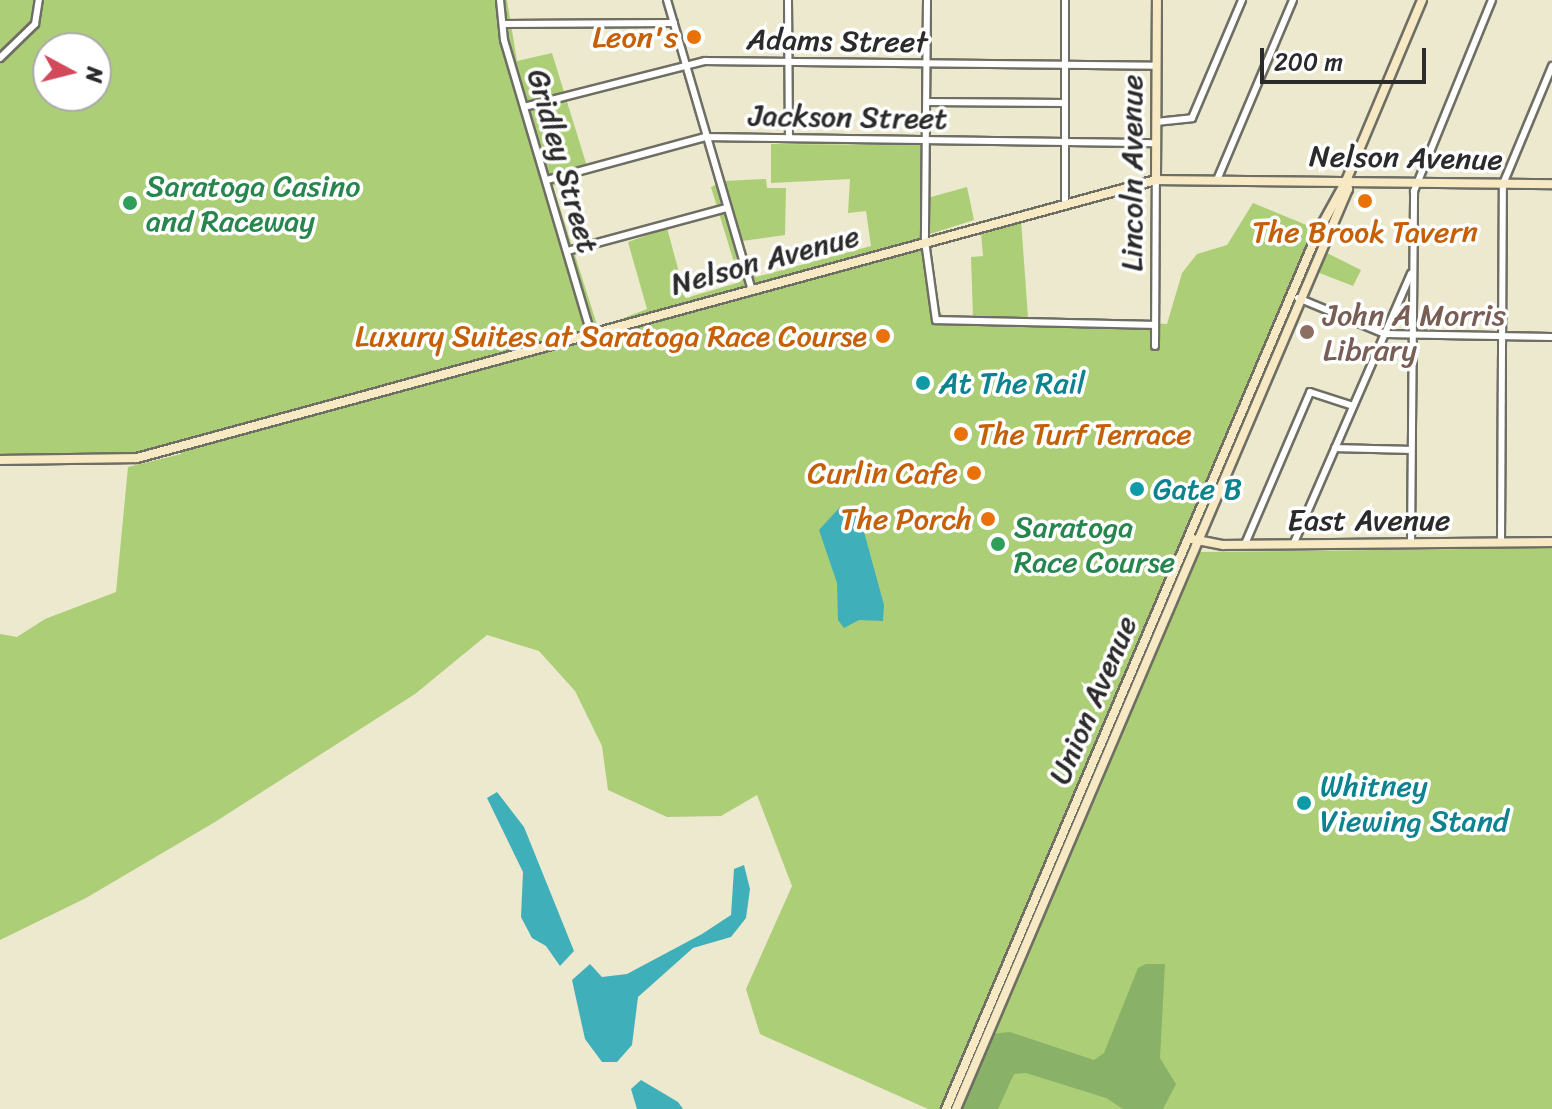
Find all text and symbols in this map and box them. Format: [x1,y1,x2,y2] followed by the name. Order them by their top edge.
[592,19,678,55] place label: Leon's
[746,21,928,61] street label: Adams Street
[685,28,703,46] marker: Leon's
[32,32,112,112] north arrow
[1264,32,1430,82] scale bar
[1274,41,1343,83] text: 200 m
[74,65,115,85] text: N
[520,65,606,257] street label: Gridley Street
[1114,75,1150,271] street label: Lincoln Avenue
[748,97,948,137] street label: Jackson Street
[1309,138,1503,178] street label: Nelson Avenue
[146,168,360,238] place label: Saratoga Casino and Raceway
[1356,192,1374,210] marker: The Brook Tavern
[121,194,139,212] marker: Saratoga Casino and Raceway
[1251,214,1479,250] place label: The Brook Tavern
[667,218,863,302] street label: Nelson Avenue
[1323,297,1504,368] place label: John A Morris Library
[353,318,867,354] place label: Luxury Suites at Saratoga Race Course
[1298,323,1316,341] marker: John A Morris Library
[874,327,892,345] marker: Luxury Suites at Saratoga Race Course
[939,365,1085,401] place label: At The Rail
[914,374,932,392] marker: At The Rail
[977,416,1194,452] place label: The Turf Terrace
[952,425,970,443] marker: The Turf Terrace
[807,455,958,491] place label: Curlin Cafe
[965,464,983,482] marker: Curlin Cafe
[1153,471,1242,507] place label: Gate B
[1128,480,1146,498] marker: Gate B
[840,501,972,537] place label: The Porch
[1288,502,1450,538] street label: East Avenue
[1014,509,1176,580] place label: Saratoga Race Course
[979,510,997,528] marker: The Porch
[989,535,1007,553] marker: Saratoga Race Course
[1041,610,1145,790] street label: Union Avenue
[1320,768,1509,838] place label: Whitney Viewing Stand
[1295,794,1313,812] marker: Whitney Viewing Stand

